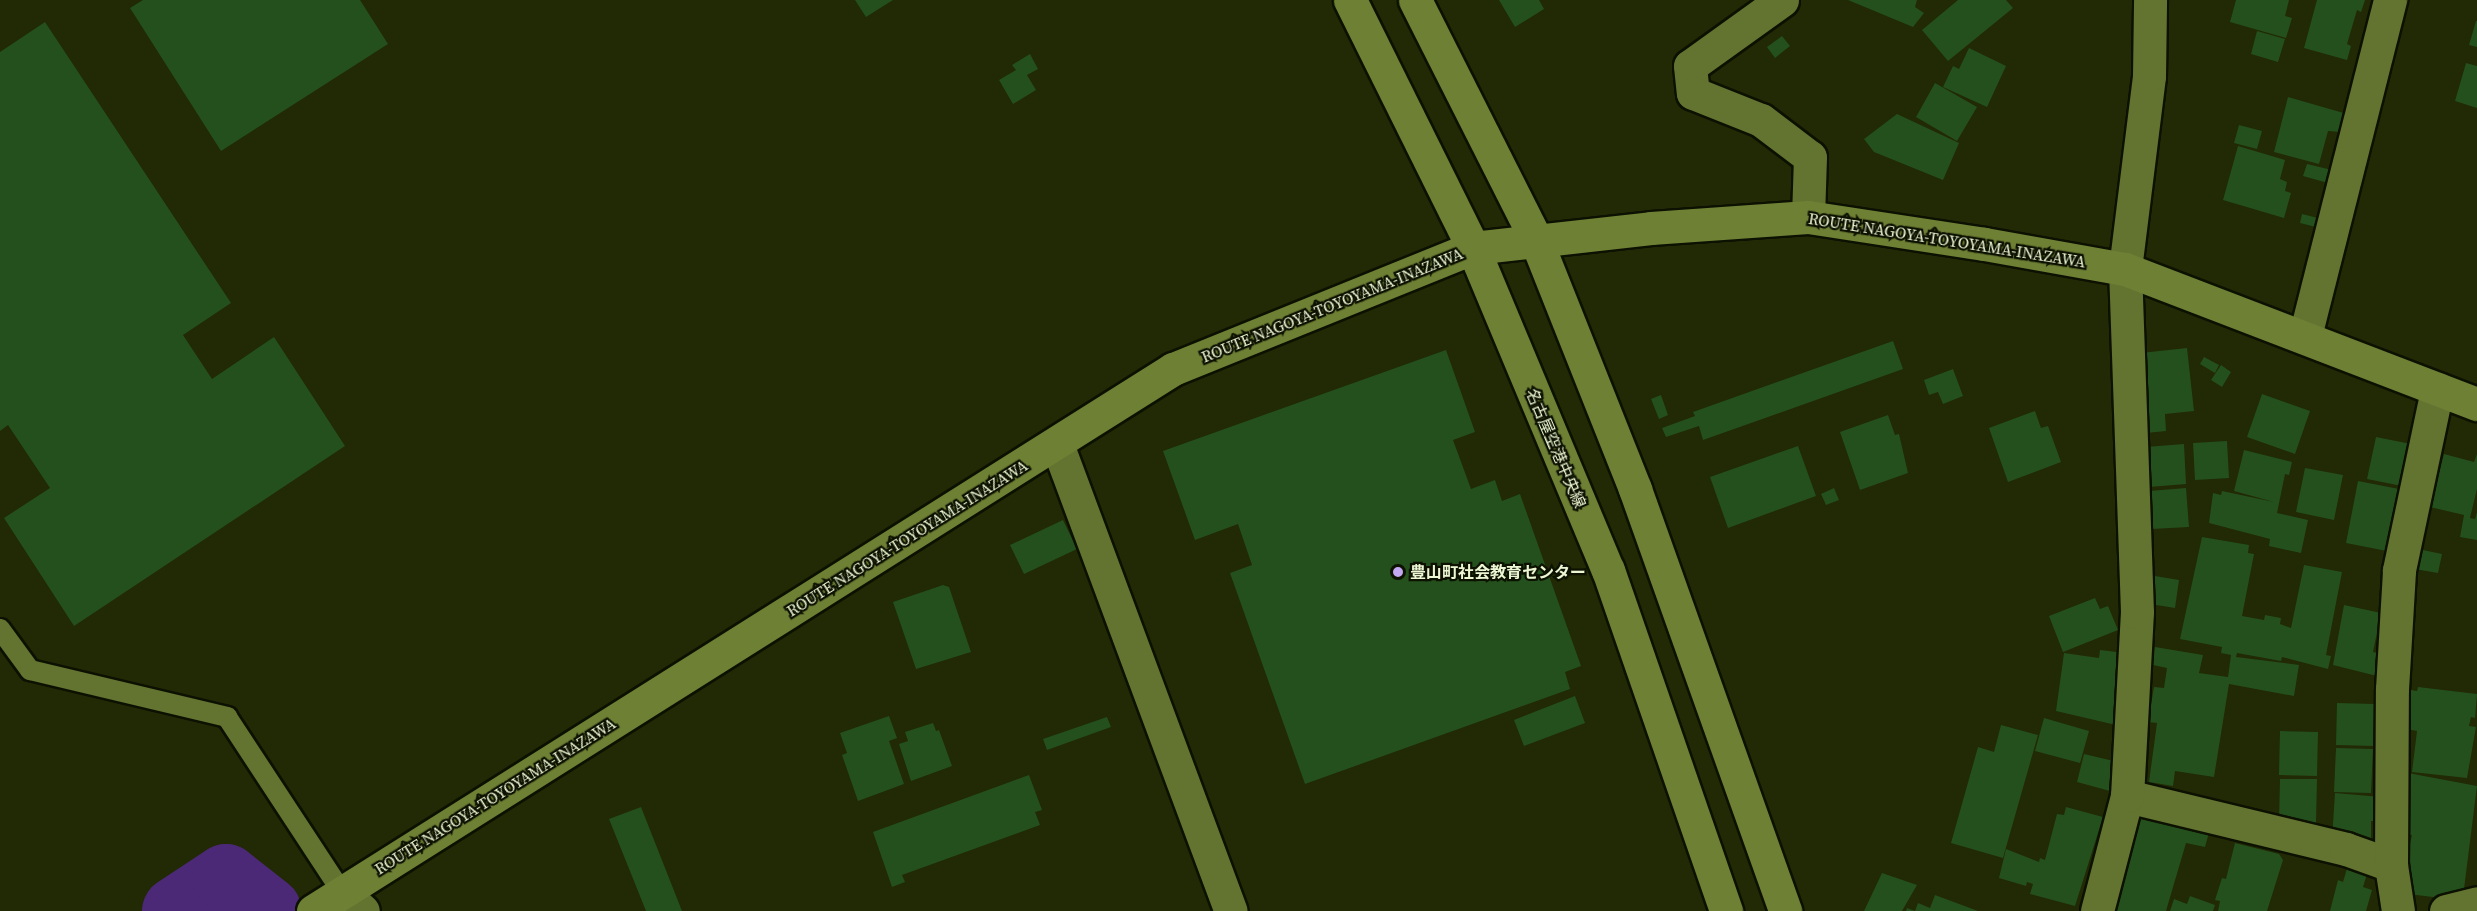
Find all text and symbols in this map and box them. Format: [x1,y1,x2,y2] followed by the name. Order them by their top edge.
[1807,209,2087,271] street label: ROUTE NAGOYA-TOYOYAMA-INAZAWA
[1198,244,1466,366] street label: ROUTE NAGOYA-TOYOYAMA-INAZAWA
[1522,385,1590,511] street label: 名古屋空港中央線
[783,456,1031,620] street label: ROUTE NAGOYA-TOYOYAMA-INAZAWA
[1410,562,1586,582] place label: 豊山町社会教育センター
[1391,565,1405,579] marker: 豊山町社会教育センター
[371,714,619,878] street label: ROUTE NAGOYA-TOYOYAMA-INAZAWA

